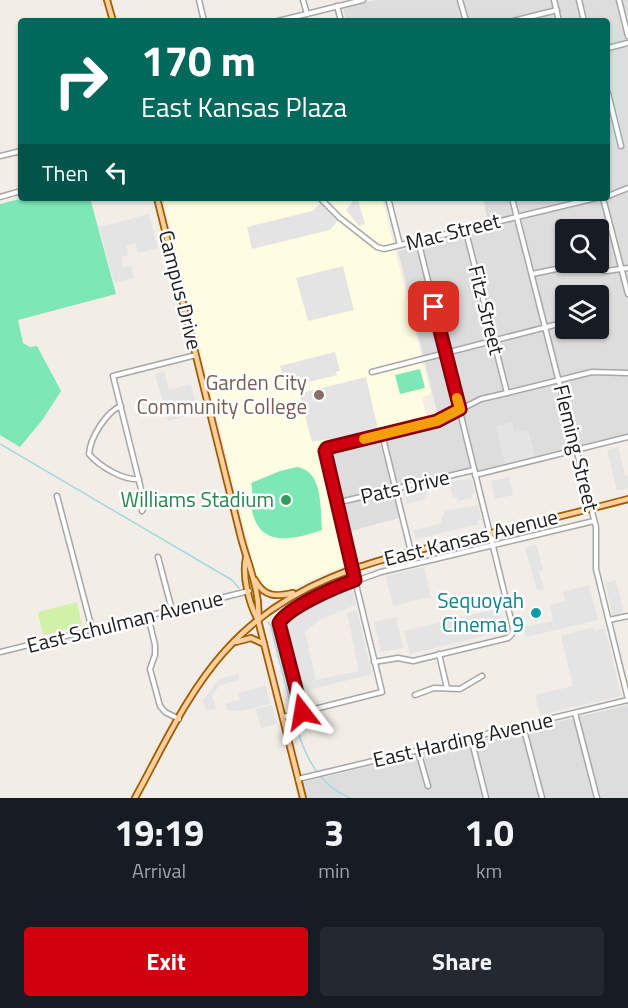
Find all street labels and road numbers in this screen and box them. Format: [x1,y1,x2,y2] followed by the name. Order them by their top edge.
[402,204,504,258] street label: Mac Street
[151,227,211,353] street label: Campus Drive
[460,262,514,359] street label: Fitz Street
[546,381,608,515] street label: Fleming Street
[357,460,452,512] street label: Pats Drive
[381,500,561,574] street label: East Kansas Avenue
[23,581,226,661] street label: East Schulman Avenue
[370,703,556,775] street label: East Harding Avenue

